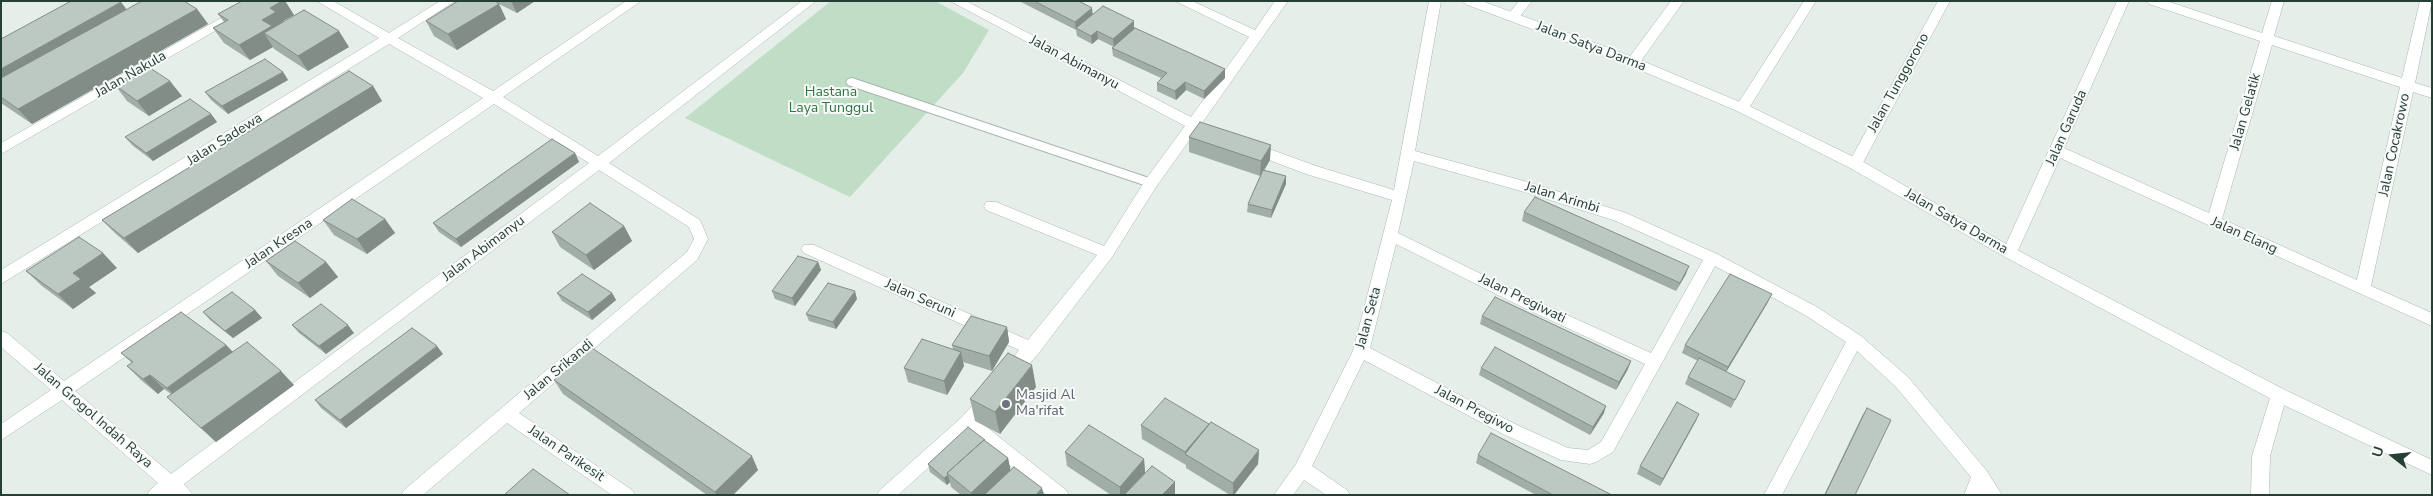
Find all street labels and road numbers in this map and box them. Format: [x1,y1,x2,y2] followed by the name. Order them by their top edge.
[1534,18,1648,76] street label: Jalan Satya Darma
[1865,30,1933,136] street label: Jalan Tunggorono
[1026,32,1122,94] street label: Jalan Abimanyu
[92,48,170,102] street label: Jalan Nakula
[2227,72,2265,152] street label: Jalan Gelatik
[2043,88,2091,168] street label: Jalan Garuda
[2376,92,2414,198] street label: Jalan Cocakrowo
[184,110,266,170] street label: Jalan Sadewa
[1523,179,1601,217] street label: Jalan Arimbi
[1901,186,2011,258] street label: Jalan Satya Darma
[439,212,529,286] street label: Jalan Abimanyu
[2208,214,2280,258] street label: Jalan Elang
[242,215,316,273] street label: Jalan Kresna
[1476,271,1568,327] street label: Jalan Pregiwati
[882,276,958,322] street label: Jalan Seruni
[1353,285,1385,351] street label: Jalan Seta
[521,336,597,404] street label: Jalan Srikandi
[30,360,156,472] street label: Jalan Grogol Indah Raya
[1432,382,1516,438] street label: Jalan Pregiwo
[525,422,607,486] street label: Jalan Parikesit

